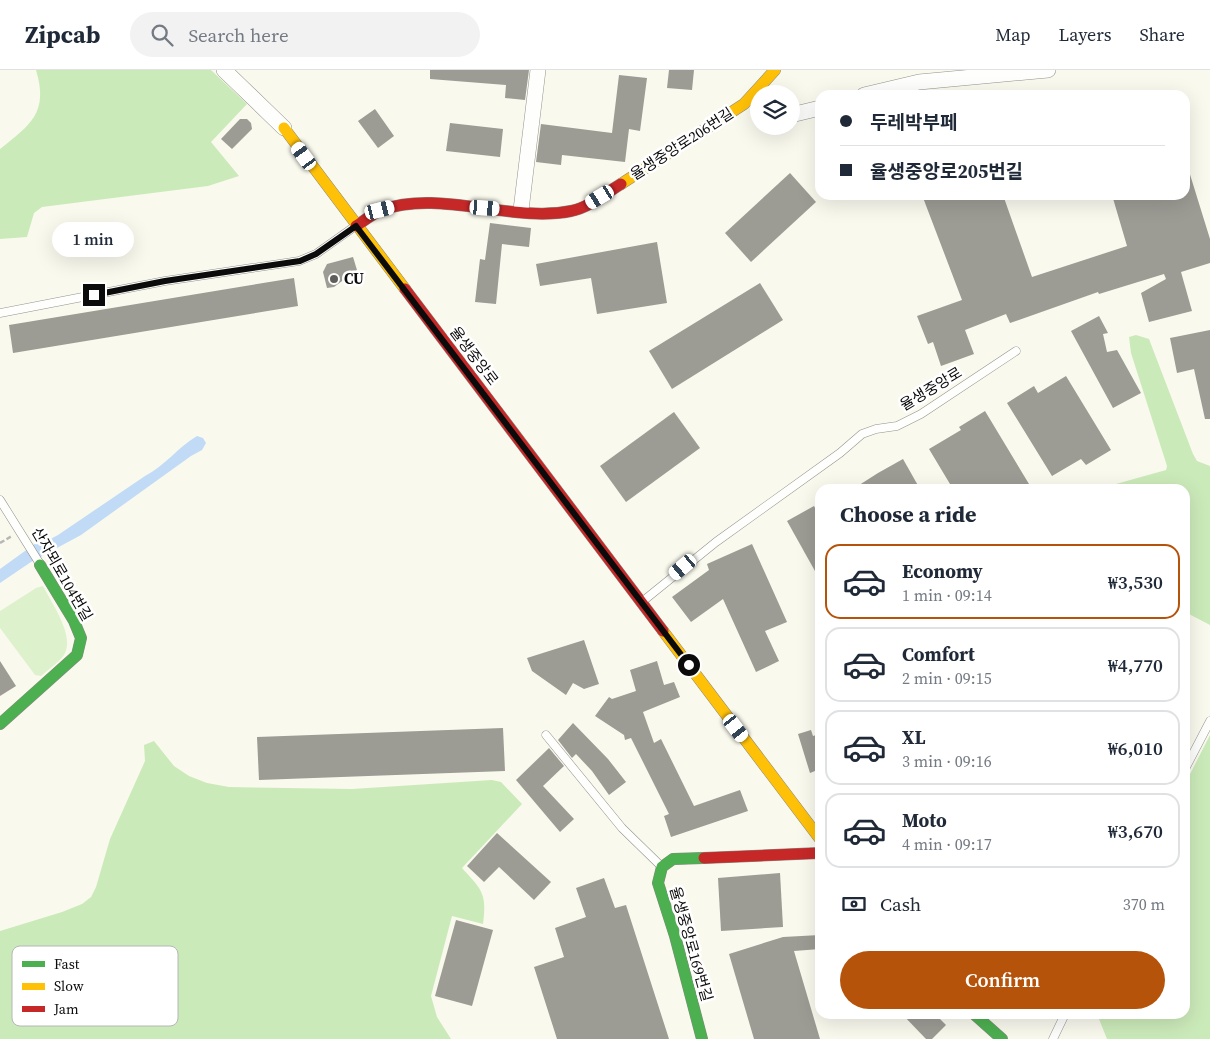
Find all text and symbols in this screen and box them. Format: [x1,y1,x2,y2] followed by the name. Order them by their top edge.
[130,12,480,57] search box
[25,18,100,51] text: Zipcab
[148,21,176,49] icon: search
[188,22,289,48] text: Search here
[995,22,1030,47] text: Map
[1058,22,1111,47] text: Layers
[1139,22,1185,47] text: Share
[750,85,800,135] map controls
[750,85,800,135] button: layers
[626,102,737,185] street label: 율생중앙로206번길
[870,109,957,135] text: 두레박부페
[289,139,318,173] car
[870,158,1023,184] text: 율생중앙로205번길
[583,183,616,211] car
[363,199,396,221] car
[469,199,500,217] car
[53,222,135,258] callout: 1 min
[72,228,114,250] text: 1 min
[344,268,364,289] place label: CU
[328,273,340,285] marker: CU
[83,284,105,306] route end
[445,322,504,390] street label: 율생중앙로
[896,362,966,415] street label: 율생중앙로
[840,499,977,529] text: Choose a ride
[27,523,98,625] street label: 산자뫼로104번길
[666,552,699,582] car
[902,558,983,584] text: Economy
[842,559,887,604] icon: car
[1108,569,1163,595] text: ₩3,530
[902,584,992,606] text: 1 min · 09:14
[902,641,975,667] text: Comfort
[842,642,887,687] icon: car
[1108,652,1163,678] text: ₩4,770
[678,654,700,676] route start
[902,667,992,689] text: 2 min · 09:15
[720,712,751,744] car
[902,724,925,750] text: XL
[842,725,887,770] icon: car
[1108,735,1163,761] text: ₩6,010
[902,750,992,772] text: 3 min · 09:16
[902,807,947,833] text: Moto
[842,808,887,853] icon: car
[1108,818,1163,844] text: ₩3,670
[902,833,992,855] text: 4 min · 09:17
[665,884,718,1004] street label: 율생중앙로169번길
[840,890,868,918] icon: cash
[880,891,921,917] text: Cash
[1123,893,1165,915] text: 370 m
[12,946,178,1026] legend
[840,951,1165,1009] button: Confirm
[54,954,80,974] text: Fast
[54,976,84,996] text: Slow
[53,999,79,1019] text: Jam

